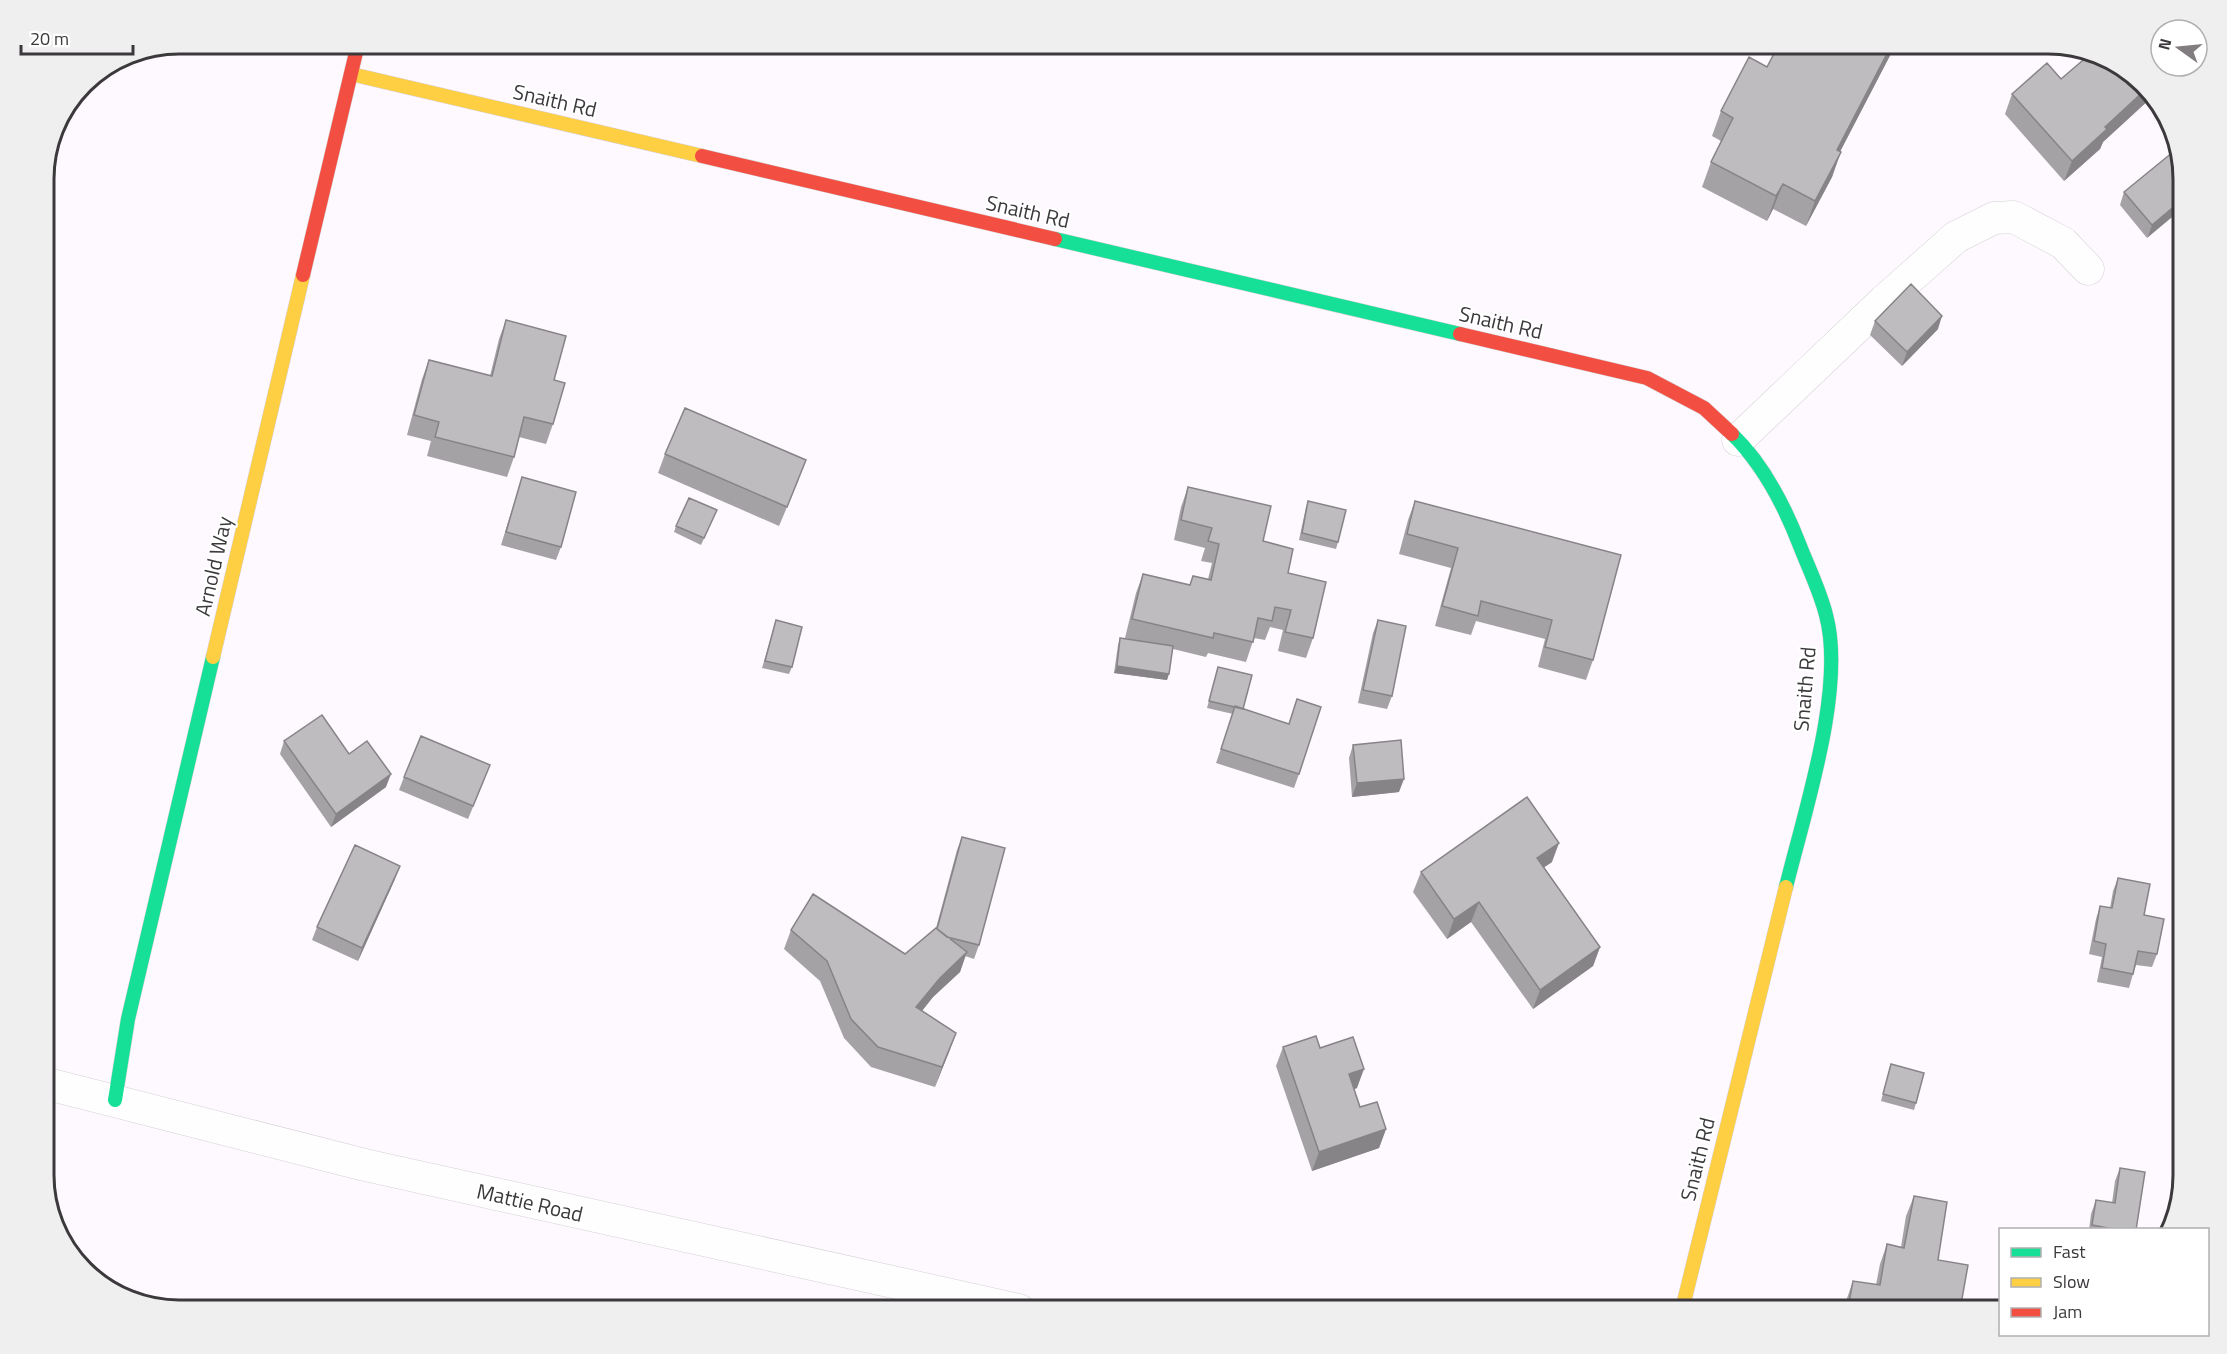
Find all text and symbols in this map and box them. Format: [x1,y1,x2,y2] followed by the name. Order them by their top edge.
[21,18,134,56] scale bar
[2149,18,2209,78] north arrow
[30,25,69,52] text: 20 m
[2151,36,2178,53] text: N
[510,75,600,125] street label: Snaith Rd
[983,186,1073,236] street label: Snaith Rd
[1456,297,1546,347] street label: Snaith Rd
[186,513,240,619] street label: Arnold Way
[1784,645,1824,733] street label: Snaith Rd
[1671,1114,1723,1204] street label: Snaith Rd
[474,1174,586,1230] street label: Mattie Road
[1999,1228,2209,1336] legend
[2053,1238,2086,1265] text: Fast
[2053,1268,2090,1295] text: Slow
[2053,1298,2082,1325] text: Jam

